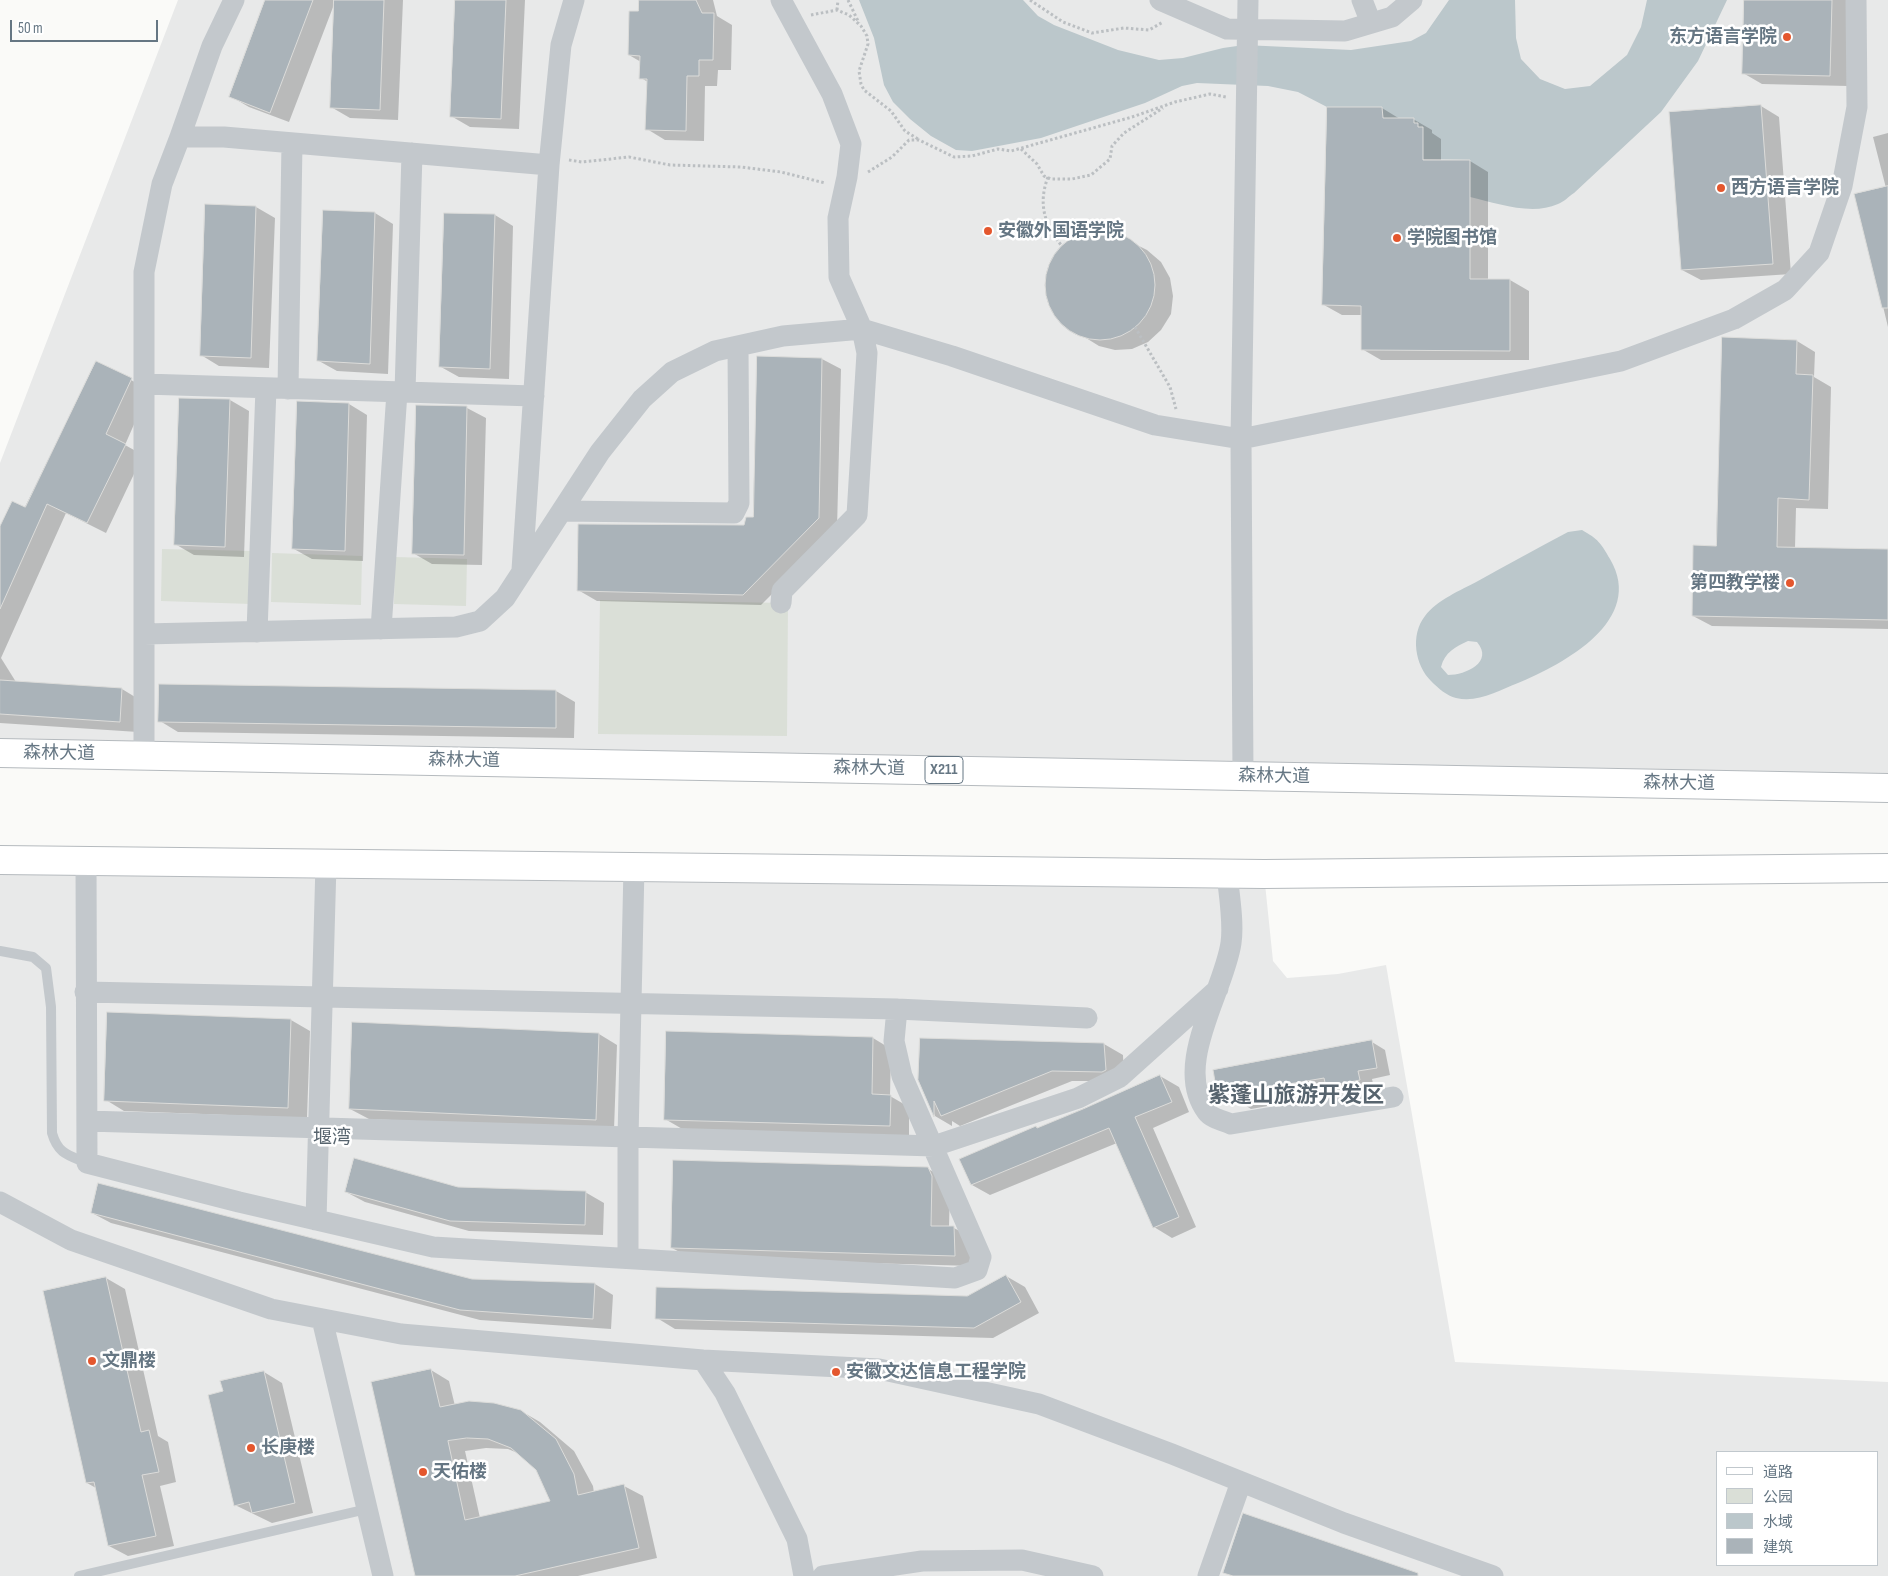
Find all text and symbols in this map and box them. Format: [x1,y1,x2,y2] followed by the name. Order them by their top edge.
[12,10,160,42] scale bar
[18,19,43,38] text: 50 m
[1669,26,1777,48] place label: 东方语言学院
[1781,31,1793,43] marker: 东方语言学院
[1731,177,1839,199] place label: 西方语言学院
[1715,182,1727,194] marker: 西方语言学院
[998,220,1124,242] place label: 安徽外国语学院
[982,225,994,237] marker: 安徽外国语学院
[1407,227,1497,249] place label: 学院图书馆
[1391,232,1403,244] marker: 学院图书馆
[1690,572,1780,594] place label: 第四教学楼
[1784,577,1796,589] marker: 第四教学楼
[23,743,95,765] street label: 森林大道
[428,750,500,772] street label: 森林大道
[925,756,963,784] road number: X211
[833,758,905,780] street label: 森林大道
[1238,766,1310,788] street label: 森林大道
[1643,773,1715,795] street label: 森林大道
[1208,1083,1384,1109] district label: 紫蓬山旅游开发区
[313,1127,351,1149] district label: 堰湾
[102,1350,156,1372] place label: 文鼎楼
[86,1355,98,1367] marker: 文鼎楼
[846,1361,1026,1383] place label: 安徽文达信息工程学院
[830,1366,842,1378] marker: 安徽文达信息工程学院
[261,1437,315,1459] place label: 长庚楼
[245,1442,257,1454] marker: 长庚楼
[1716,1451,1878,1566] legend
[433,1461,487,1483] place label: 天佑楼
[1763,1463,1793,1482] text: 道路
[417,1466,429,1478] marker: 天佑楼
[1763,1488,1793,1507] text: 公园
[1763,1513,1793,1532] text: 水域
[1763,1538,1793,1557] text: 建筑

